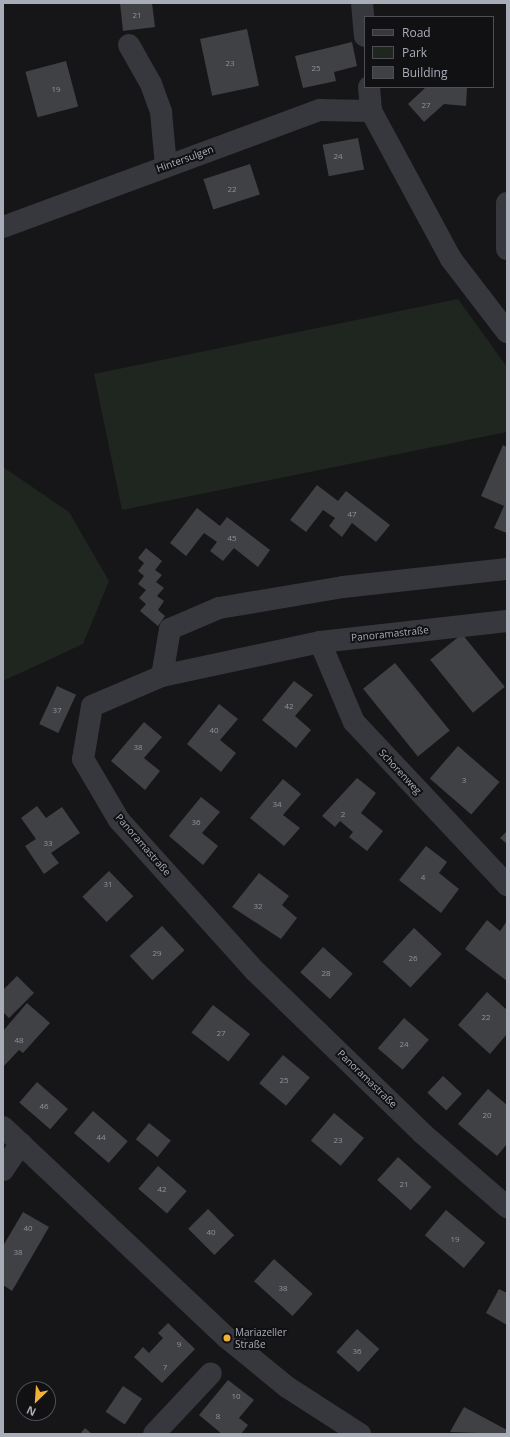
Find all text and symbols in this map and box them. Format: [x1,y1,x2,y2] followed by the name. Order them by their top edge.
[132,10,142,20] house number: 21
[364,16,494,88] legend
[402,24,431,41] text: Road
[402,44,427,61] text: Park
[225,58,235,68] house number: 23
[311,63,321,73] house number: 25
[402,64,447,81] text: Building
[51,84,61,94] house number: 19
[421,100,431,110] house number: 27
[155,143,215,175] street label: Hintersulgen
[333,151,343,161] house number: 24
[227,184,237,194] house number: 22
[347,509,357,519] house number: 47
[227,533,237,543] house number: 45
[351,624,429,644] street label: Panoramastraße
[284,701,294,711] house number: 42
[52,705,62,715] house number: 37
[209,725,219,735] house number: 40
[133,742,143,752] house number: 38
[376,747,424,797] street label: Schorenweg
[462,775,466,785] house number: 3
[272,799,282,809] house number: 34
[341,809,345,819] house number: 2
[113,812,173,878] street label: Panoramastraße
[191,817,201,827] house number: 36
[43,838,53,848] house number: 33
[421,872,425,882] house number: 4
[103,879,113,889] house number: 31
[253,901,263,911] house number: 32
[152,948,162,958] house number: 29
[408,953,418,963] house number: 26
[321,968,331,978] house number: 28
[481,1012,491,1022] house number: 22
[216,1028,226,1038] house number: 27
[14,1035,24,1045] house number: 48
[399,1039,409,1049] house number: 24
[335,1048,399,1110] street label: Panoramastraße
[279,1075,289,1085] house number: 25
[39,1101,49,1111] house number: 46
[482,1110,492,1120] house number: 20
[96,1132,106,1142] house number: 44
[333,1135,343,1145] house number: 23
[399,1179,409,1189] house number: 21
[157,1184,167,1194] house number: 42
[23,1223,33,1233] house number: 40
[206,1227,216,1237] house number: 40
[450,1234,460,1244] house number: 19
[13,1247,23,1257] house number: 38
[278,1283,288,1293] house number: 38
[235,1326,287,1350] place label: Mariazeller Straße
[222,1333,232,1343] marker: Mariazeller Straße
[177,1339,181,1349] house number: 9
[352,1346,362,1356] house number: 36
[163,1362,167,1372] house number: 7
[16,1381,56,1421] north arrow
[231,1391,241,1401] house number: 10
[24,1403,38,1420] text: N
[216,1411,220,1421] house number: 8

